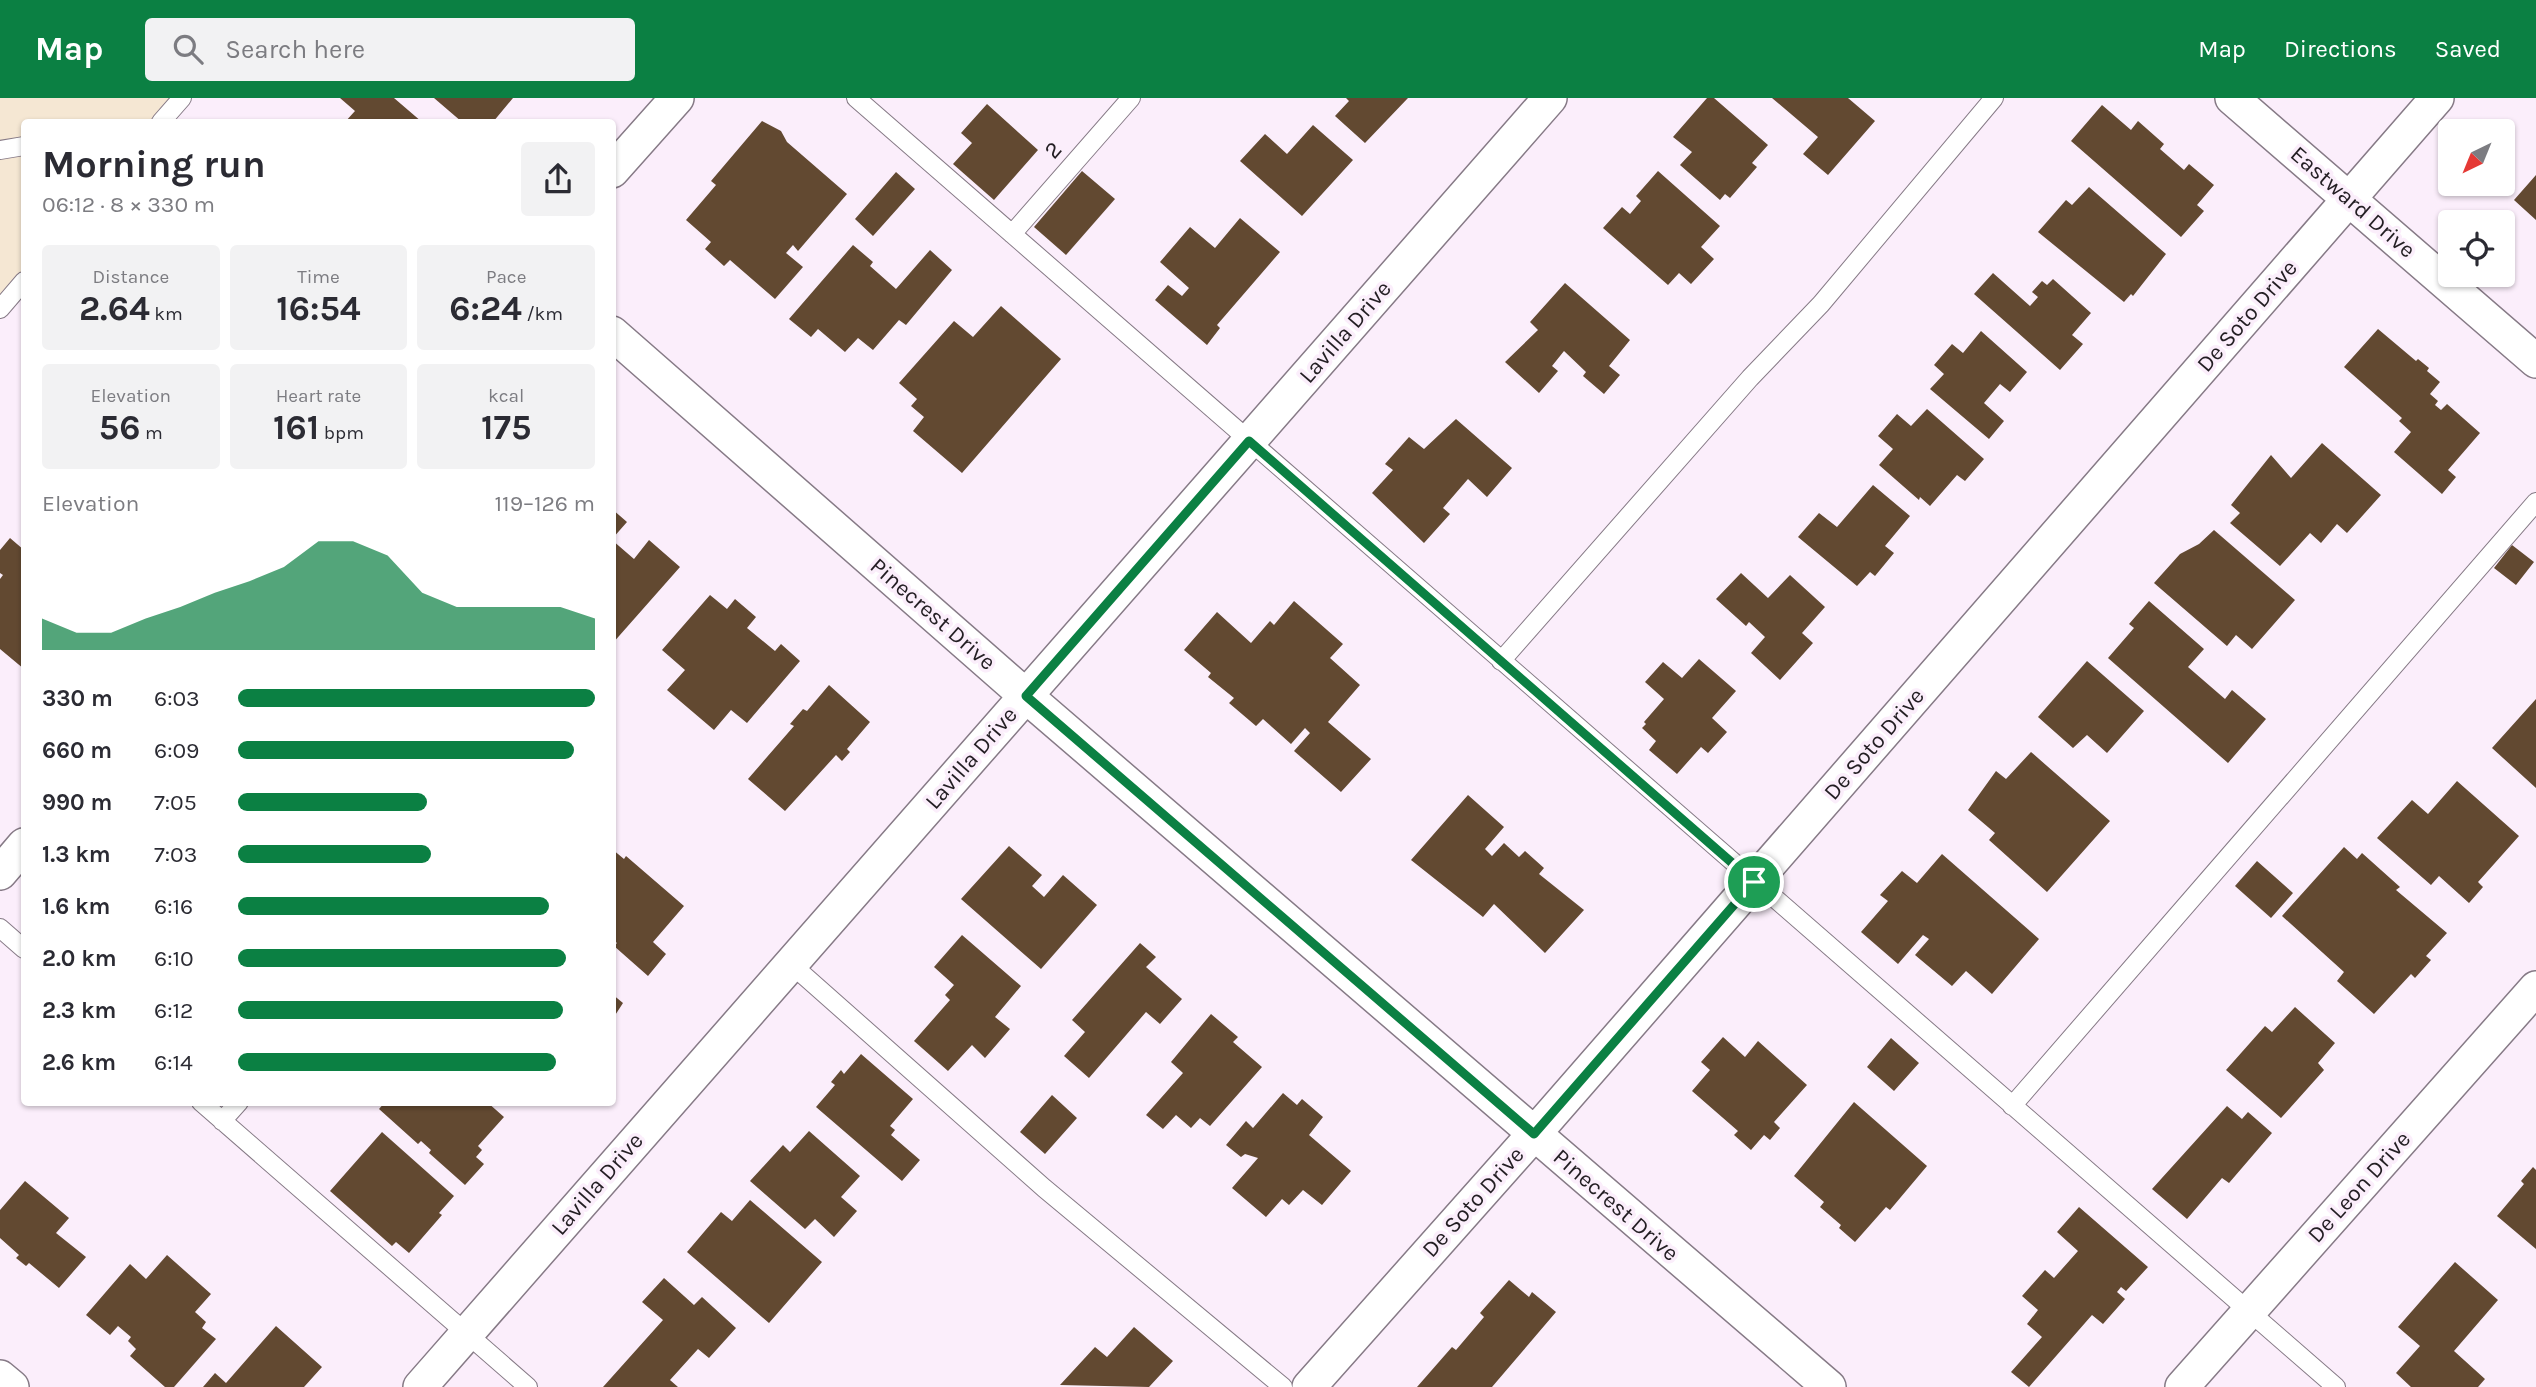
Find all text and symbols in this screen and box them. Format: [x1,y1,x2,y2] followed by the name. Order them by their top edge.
[145,18,635,81] search box
[35,30,103,68] text: Map
[169,30,207,68] icon: search
[225,34,365,65] text: Search here
[2198,35,2246,63] text: Map
[2284,35,2397,63] text: Directions
[2435,35,2501,63] text: Saved
[2438,119,2515,196] north arrow
[2438,119,2515,287] map controls
[1038,136,1068,164] street label: 2
[2285,140,2421,264] street label: Eastward Drive
[42,142,266,187] text: Morning run
[521,142,595,216] button: share
[42,191,215,218] text: 06:12 · 8 × 330 m
[2438,210,2515,287] button: locate
[2191,255,2303,377] street label: De Soto Drive
[92,266,169,288] text: Distance
[297,266,340,288] text: Time
[486,266,526,288] text: Pace
[1293,275,1397,389] street label: Lavilla Drive
[79,288,150,329] text: 2.64
[276,288,361,329] text: 16:54
[449,288,522,329] text: 6:24
[150,303,183,325] text: km
[522,303,563,325] text: /km
[91,385,171,407] text: Elevation
[276,385,361,407] text: Heart rate
[488,385,524,407] text: kcal
[99,407,140,448] text: 56
[273,407,319,448] text: 161
[481,407,531,448] text: 175
[140,422,163,444] text: m
[319,422,364,444] text: bpm
[42,490,139,517] text: Elevation
[495,490,595,517] text: 119–126 m
[865,552,1001,676] street label: Pinecrest Drive
[1818,683,1930,805] street label: De Soto Drive
[42,685,113,712] text: 330 m
[154,685,200,712] text: 6:03
[919,701,1023,815] street label: Lavilla Drive
[42,737,112,764] text: 660 m
[154,737,199,764] text: 6:09
[42,789,112,816] text: 990 m
[154,789,197,816] text: 7:05
[42,841,111,868] text: 1.3 km
[154,841,197,868] text: 7:03
[1724,852,1784,912] pin
[1735,863,1773,901] icon: arrive
[42,893,110,920] text: 1.6 km
[154,893,193,920] text: 6:16
[42,945,117,972] text: 2.0 km
[154,945,194,972] text: 6:10
[42,997,116,1024] text: 2.3 km
[154,997,193,1024] text: 6:12
[42,1049,116,1076] text: 2.6 km
[154,1049,193,1076] text: 6:14
[2302,1126,2416,1248] street label: De Leon Drive
[545,1127,649,1241] street label: Lavilla Drive
[1416,1141,1530,1263] street label: De Soto Drive
[1548,1143,1684,1267] street label: Pinecrest Drive

